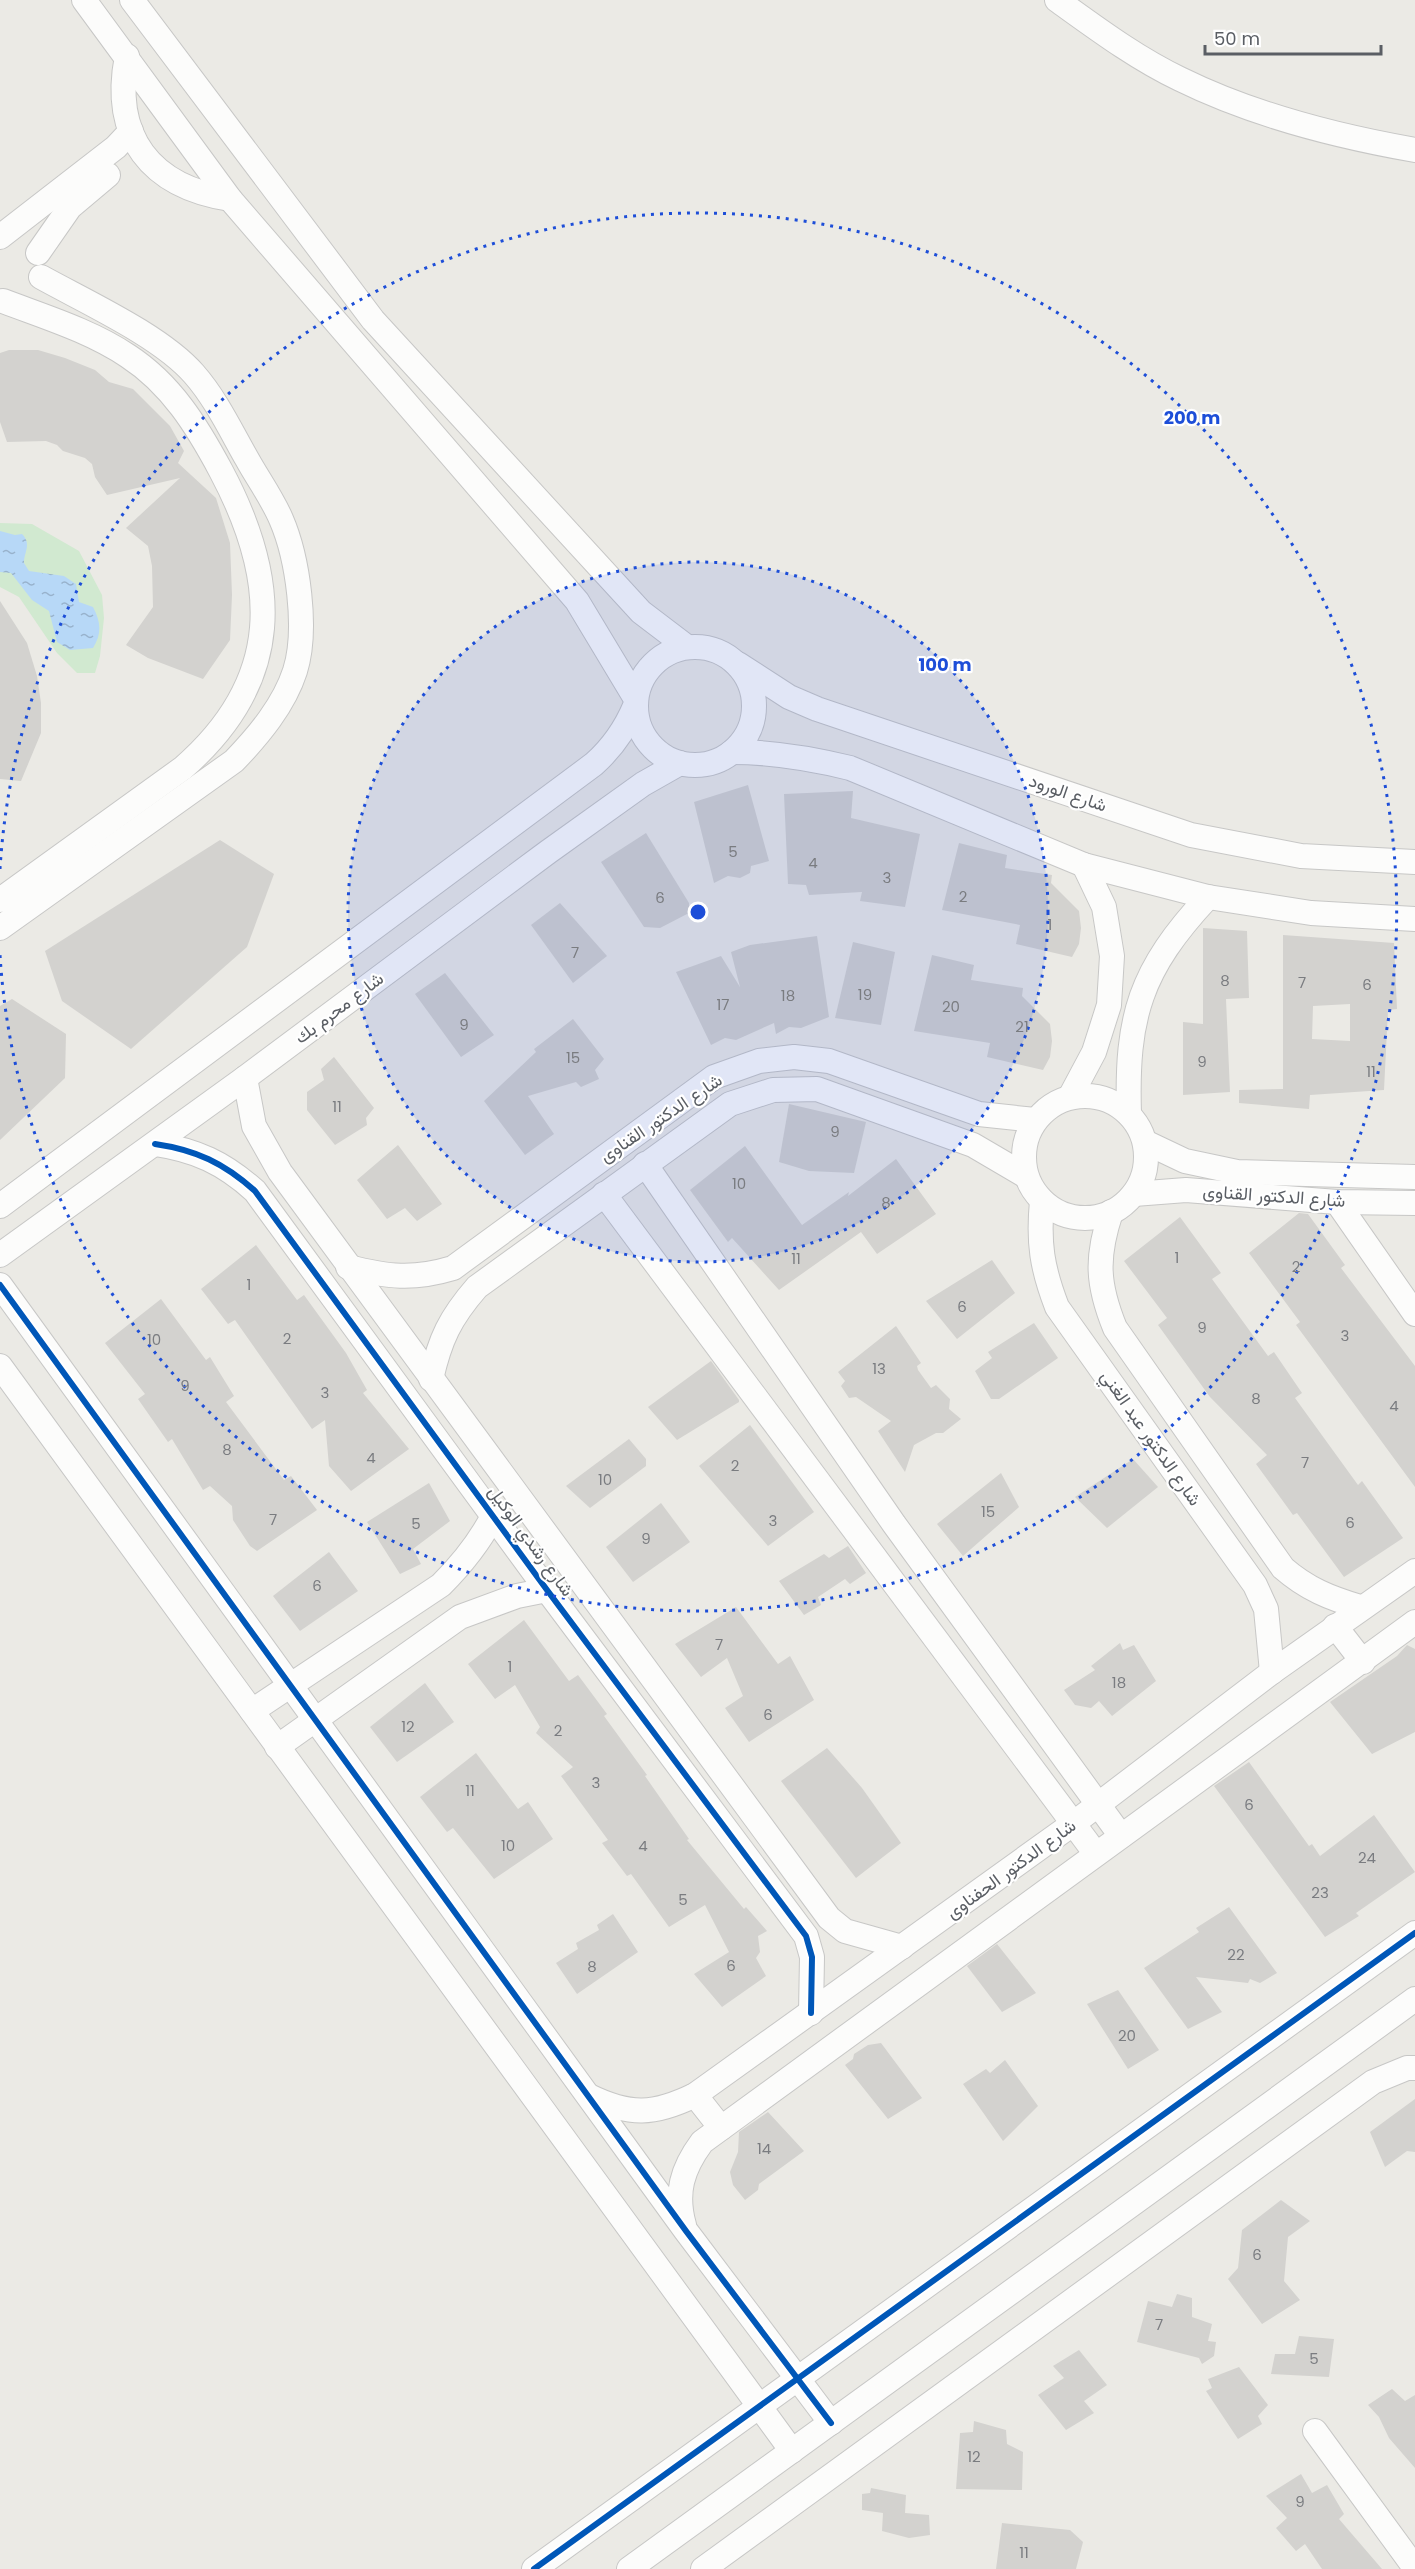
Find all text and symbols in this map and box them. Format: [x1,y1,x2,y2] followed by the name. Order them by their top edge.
[1205,18,1380,56] scale bar
[1214,26,1260,51] text: 50 m
[1164,405,1220,430] text: 200 m
[918,652,972,677] text: 100 m
[1026,768,1110,818] street label: شارع الورود
[728,841,738,862] house number: 5
[808,852,818,873] house number: 4
[883,867,891,888] house number: 3
[959,886,967,907] house number: 2
[655,887,665,908] house number: 6
[688,902,708,922] centre of rings
[1048,914,1052,935] house number: 1
[571,942,579,963] house number: 7
[289,966,388,1049] street label: شارع محرم بك
[1220,970,1230,991] house number: 8
[1298,972,1306,993] house number: 7
[1362,974,1372,995] house number: 6
[858,984,872,1005] house number: 19
[781,985,795,1006] house number: 18
[717,994,730,1015] house number: 17
[942,996,960,1017] house number: 20
[459,1014,469,1035] house number: 9
[1015,1016,1029,1037] house number: 21
[566,1047,580,1068] house number: 15
[1197,1051,1207,1072] house number: 9
[1366,1061,1376,1082] house number: 11
[594,1067,727,1168] street label: شارع الدكتور القناوى
[332,1096,342,1117] house number: 11
[830,1121,840,1142] house number: 9
[732,1173,746,1194] house number: 10
[1202,1178,1346,1213] street label: شارع الدكتور القناوى
[881,1192,891,1213] house number: 8
[1175,1247,1179,1268] house number: 1
[791,1248,801,1269] house number: 11
[1292,1256,1300,1277] house number: 2
[247,1274,251,1295] house number: 1
[957,1296,967,1317] house number: 6
[1197,1317,1207,1338] house number: 9
[1341,1325,1349,1346] house number: 3
[283,1328,291,1349] house number: 2
[147,1329,161,1350] house number: 10
[872,1358,886,1379] house number: 13
[1093,1365,1208,1512] street label: شارع الدكتور عبد الغني
[180,1375,190,1396] house number: 9
[321,1382,329,1403] house number: 3
[1251,1388,1261,1409] house number: 8
[1389,1395,1399,1416] house number: 4
[222,1439,232,1460] house number: 8
[366,1447,376,1468] house number: 4
[1301,1452,1309,1473] house number: 7
[731,1455,739,1476] house number: 2
[598,1469,612,1490] house number: 10
[480,1480,580,1603] street label: شارع رشدي الوكيل
[981,1501,995,1522] house number: 15
[269,1509,277,1530] house number: 7
[769,1510,777,1531] house number: 3
[1345,1512,1355,1533] house number: 6
[411,1513,421,1534] house number: 5
[641,1528,651,1549] house number: 9
[312,1575,322,1596] house number: 6
[715,1634,723,1655] house number: 7
[508,1656,512,1677] house number: 1
[1112,1672,1126,1693] house number: 18
[763,1704,773,1725] house number: 6
[401,1716,415,1737] house number: 12
[554,1720,562,1741] house number: 2
[592,1772,600,1793] house number: 3
[465,1780,475,1801] house number: 11
[1244,1794,1254,1815] house number: 6
[941,1813,1081,1924] street label: شارع الدكتور الحفناوى
[501,1835,515,1856] house number: 10
[638,1835,648,1856] house number: 4
[1358,1847,1376,1868] house number: 24
[1311,1882,1329,1903] house number: 23
[678,1889,688,1910] house number: 5
[1227,1944,1245,1965] house number: 22
[726,1955,736,1976] house number: 6
[587,1956,597,1977] house number: 8
[1118,2025,1136,2046] house number: 20
[757,2138,771,2159] house number: 14
[1252,2244,1262,2265] house number: 6
[1155,2314,1163,2335] house number: 7
[1309,2348,1319,2369] house number: 5
[967,2446,981,2467] house number: 12
[1295,2491,1305,2512] house number: 9
[1019,2542,1029,2563] house number: 11

